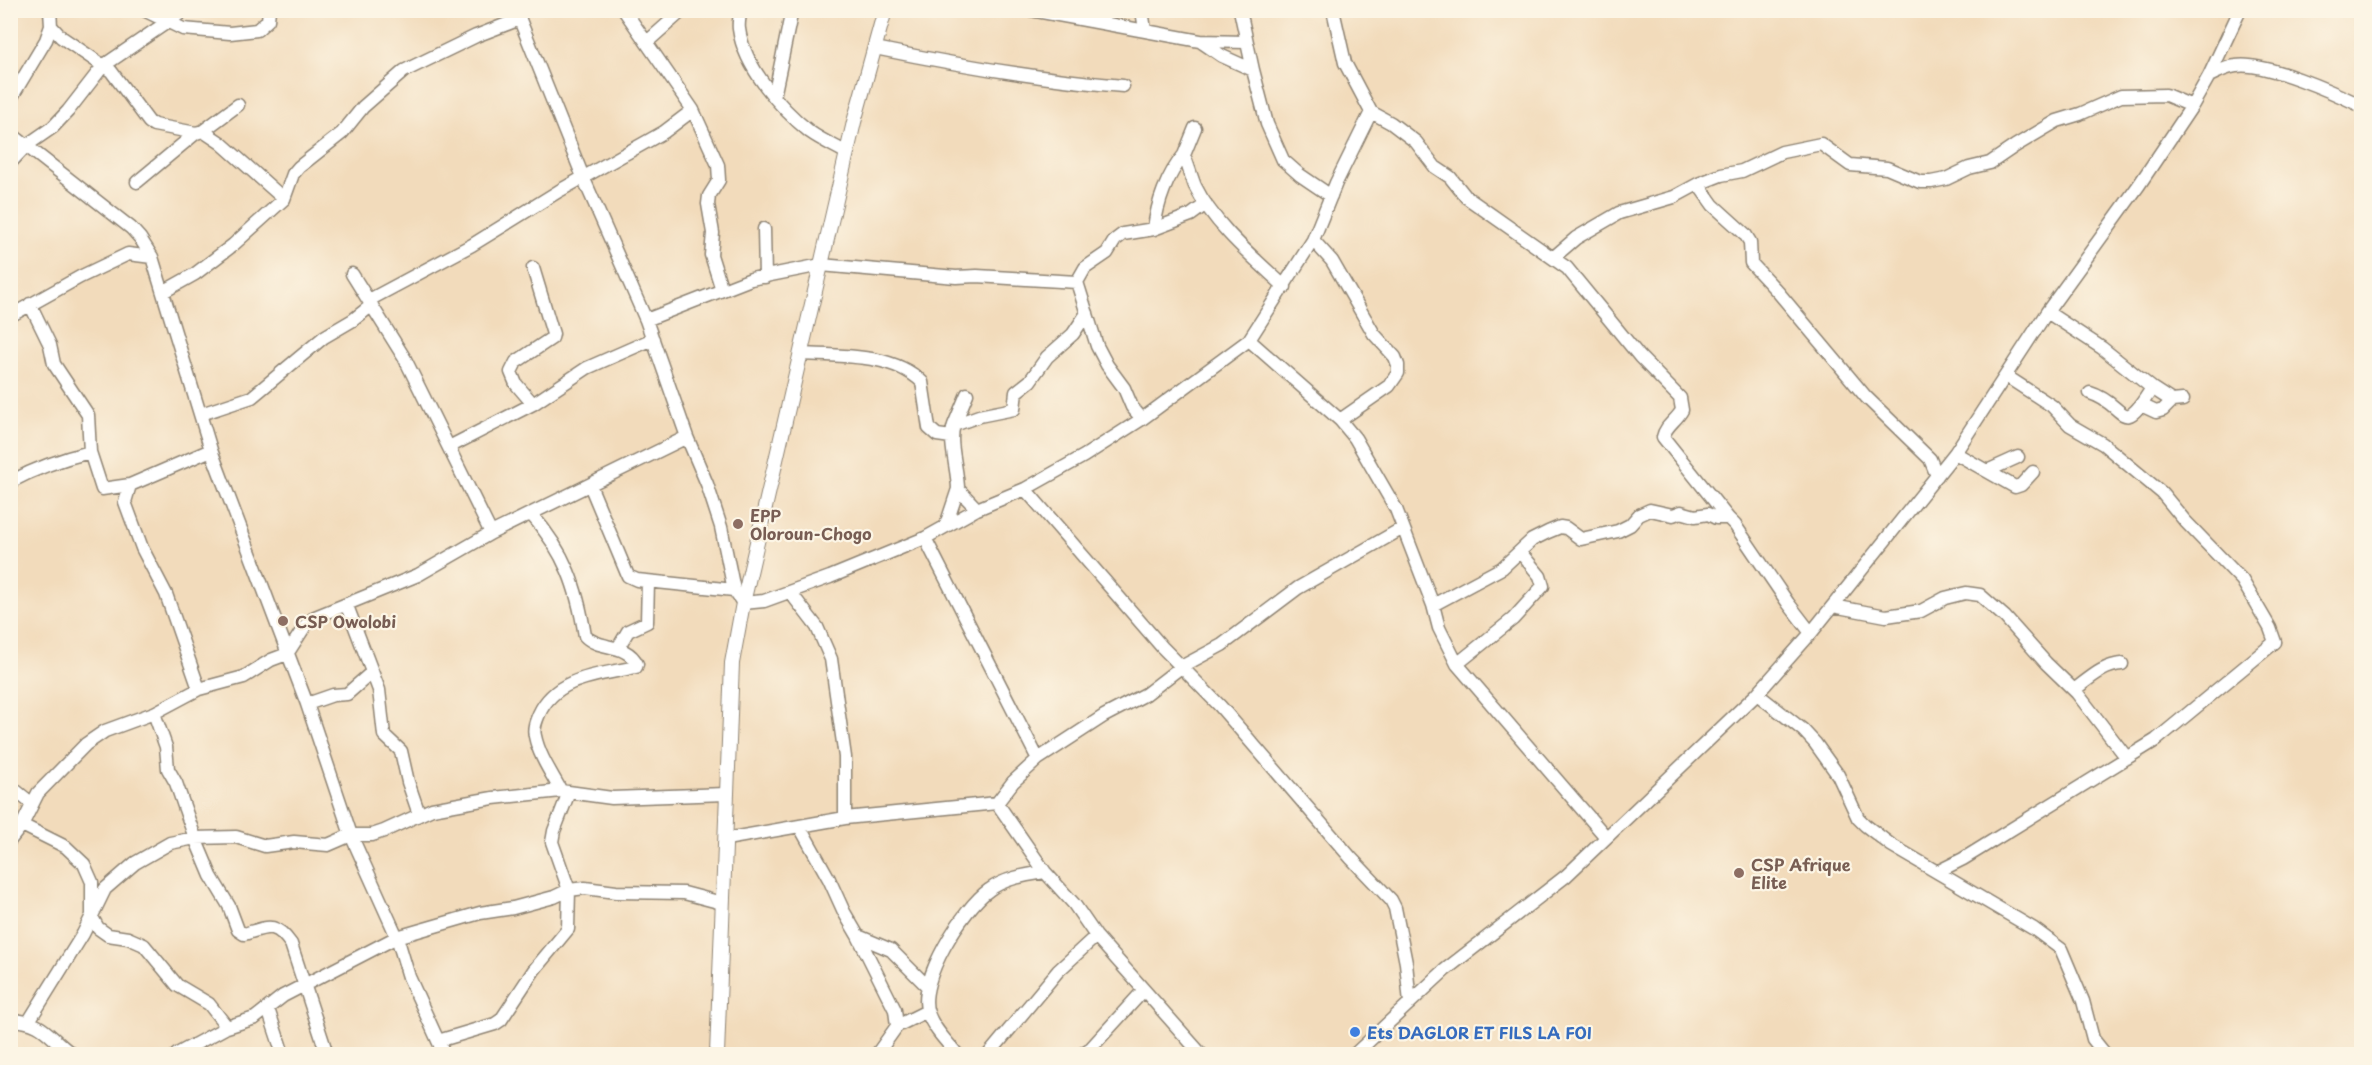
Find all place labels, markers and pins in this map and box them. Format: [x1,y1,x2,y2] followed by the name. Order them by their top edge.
[750,503,872,545] place label: EPP Oloroun-Chogo
[731,517,745,531] marker: EPP Oloroun-Chogo
[295,609,396,633] place label: CSP Owolobi
[276,614,290,628] marker: CSP Owolobi
[1751,852,1851,894] place label: CSP Afrique Elite
[1732,866,1746,880] marker: CSP Afrique Elite
[1367,1020,1592,1044] place label: Ets DAGLOR ET FILS LA FOI
[1348,1025,1362,1039] marker: Ets DAGLOR ET FILS LA FOI

